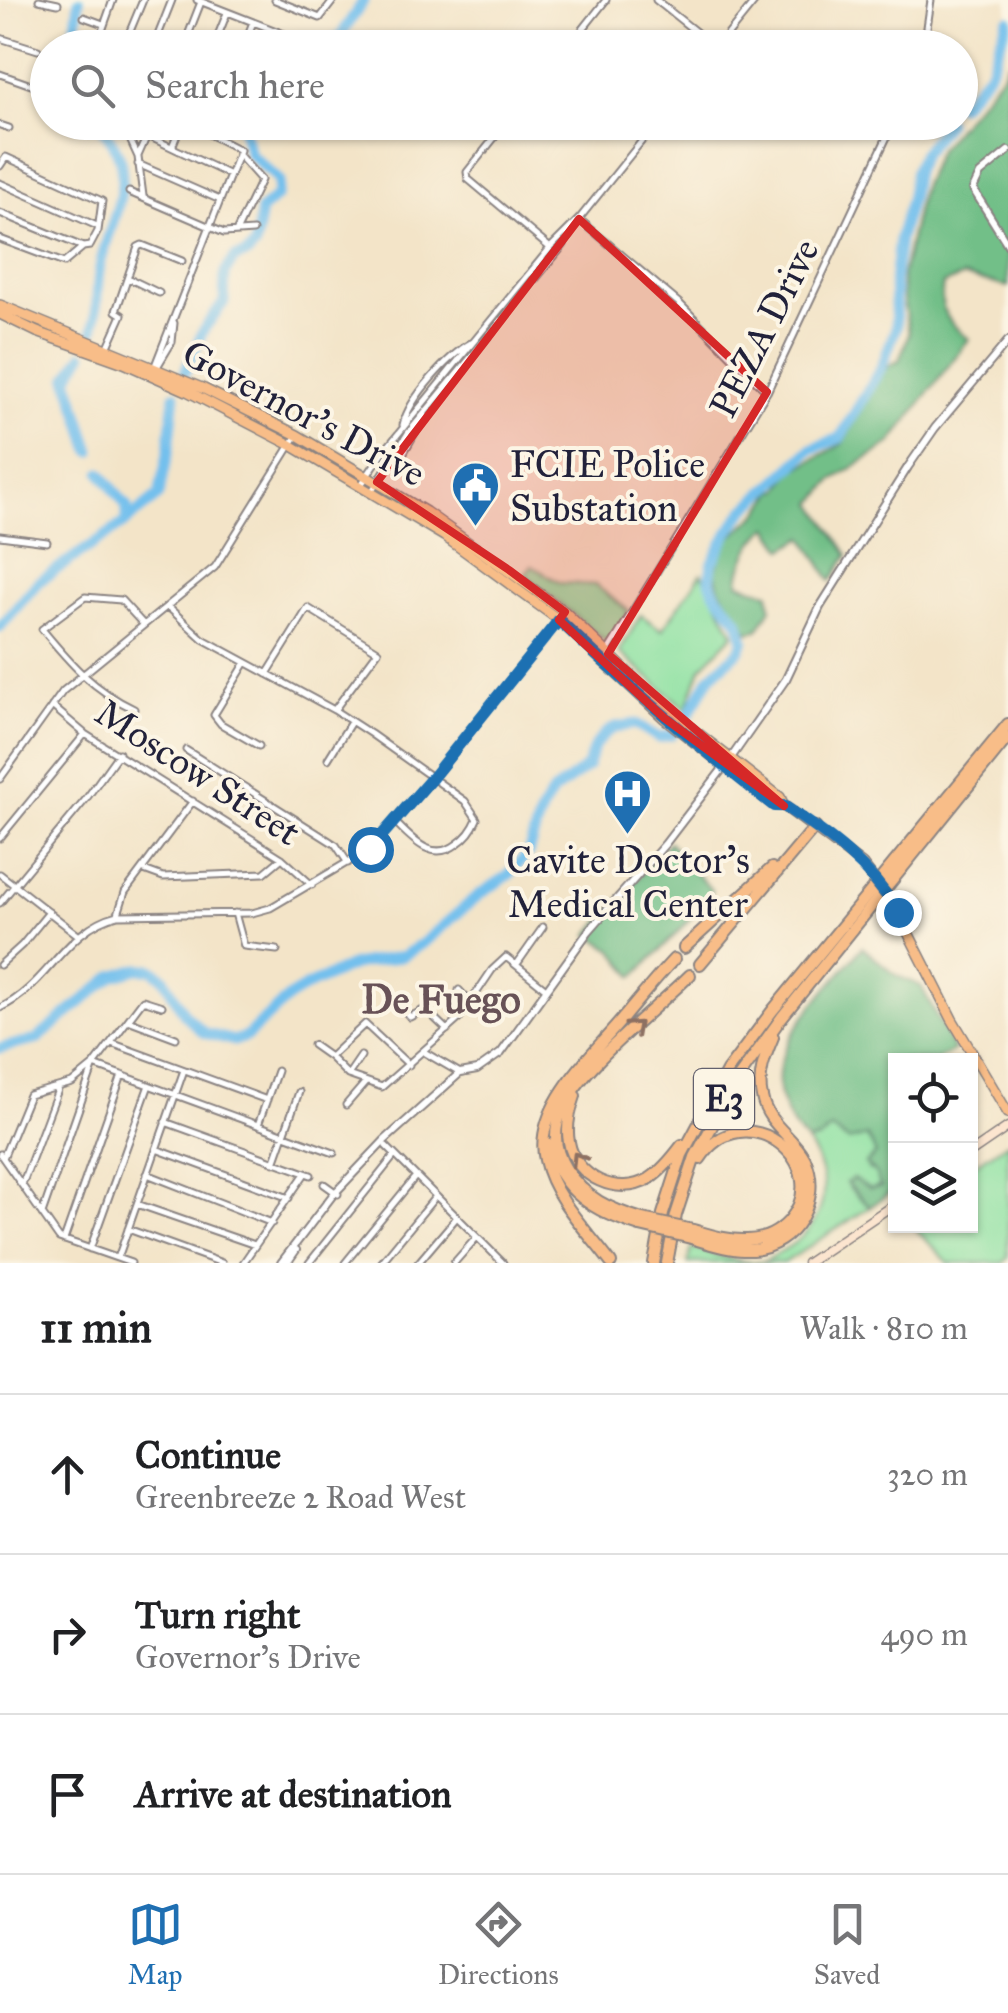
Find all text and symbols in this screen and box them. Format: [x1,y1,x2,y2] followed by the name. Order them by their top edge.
[30,30,978,140] search box
[65,58,120,113] icon: search
[145,62,325,108] text: Search here
[699,231,829,425] street label: PEZA Drive
[175,330,433,496] street label: Governor's Drive
[510,441,705,531] place label: FCIE Police Substation
[449,460,501,528] public building icon: FCIE Police Substation
[87,689,309,855] street label: Moscow Street
[602,768,654,836] hospital icon: Cavite Doctor's Medical Center
[348,827,394,873] route start
[506,837,750,927] place label: Cavite Doctor's Medical Center
[876,890,922,936] route end
[361,975,521,1024] district label: De Fuego
[623,1021,642,1039] one-way arrow
[888,1053,978,1233] map controls
[888,1053,978,1143] button: locate
[694,1069,754,1129] road number: E3
[888,1143,978,1233] button: layers
[571,1152,590,1170] one-way arrow
[40,1302,152,1354] text: 11 min
[799,1309,968,1348] text: Walk · 810 m
[135,1432,281,1478] text: Continue
[40,1447,95,1502] icon: ahead
[887,1455,968,1494] text: 320 m
[135,1478,466,1517] text: Greenbreeze 2 Road West
[135,1592,301,1638] text: Turn right
[40,1607,95,1662] icon: right
[881,1615,968,1654] text: 490 m
[135,1638,361,1677] text: Governor's Drive
[40,1767,95,1822] icon: arrive
[135,1771,452,1817] text: Arrive at destination
[128,1897,183,1992] tab: Map
[438,1897,559,1992] tab: Directions
[814,1897,880,1992] tab: Saved

